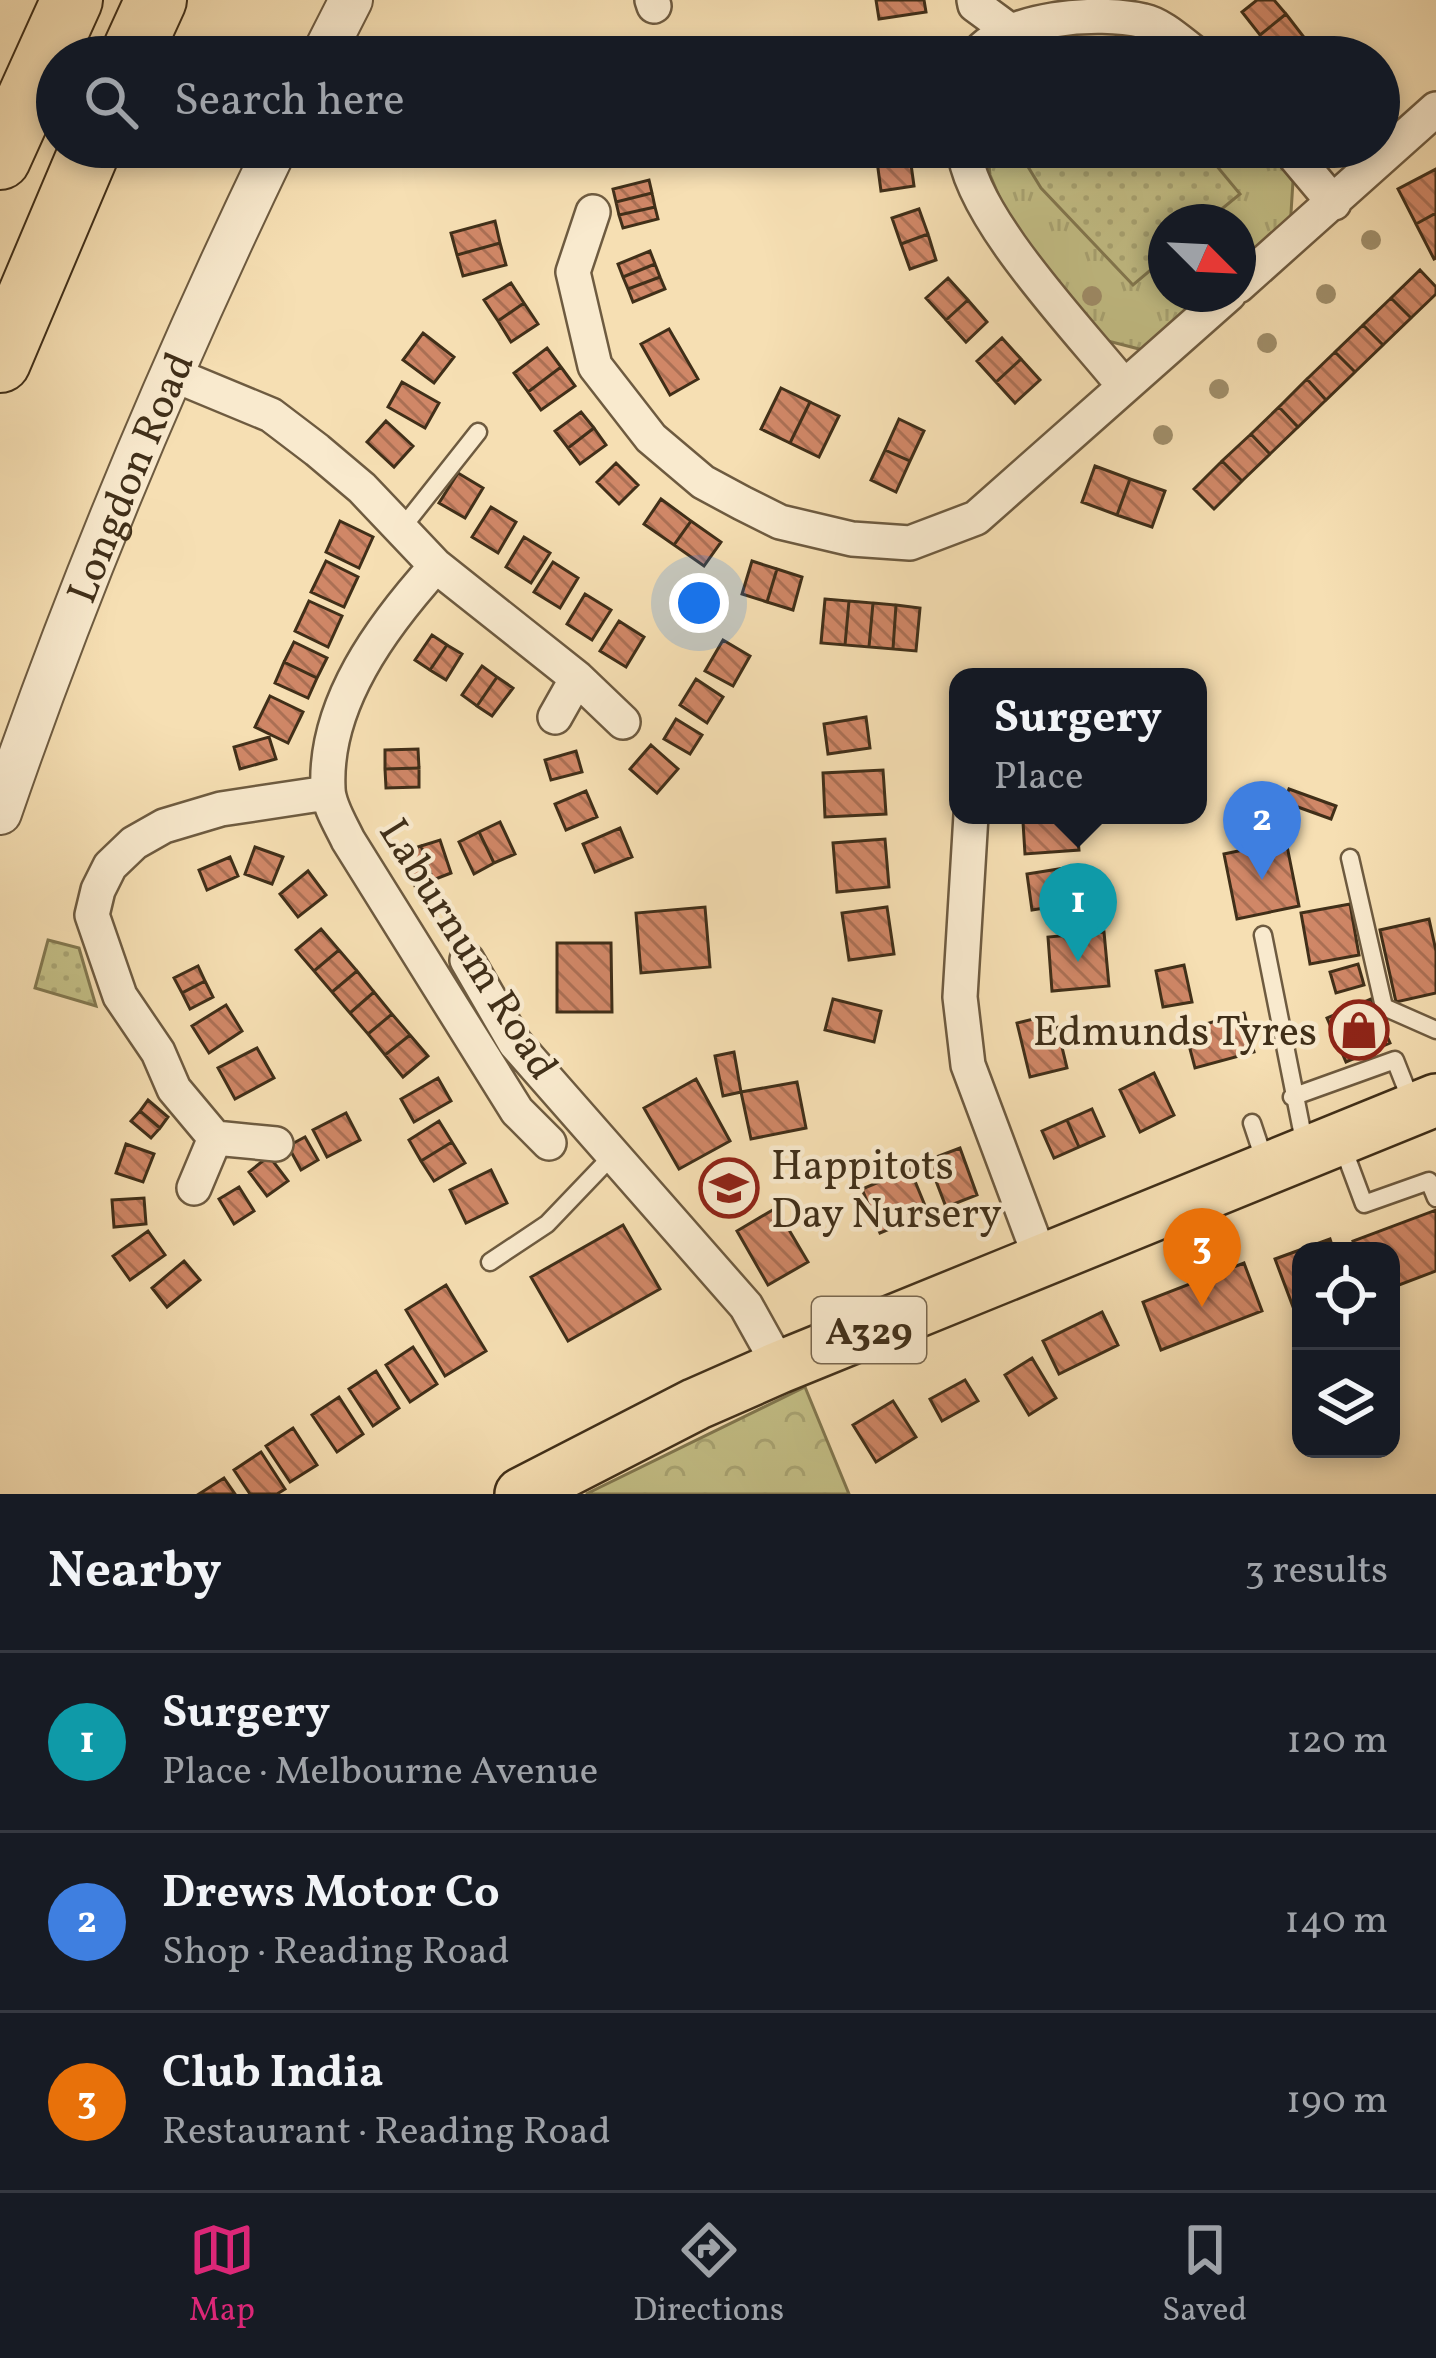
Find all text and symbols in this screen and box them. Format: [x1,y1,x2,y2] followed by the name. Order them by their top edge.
[36,36,1400,168] search box
[78,69,144,135] icon: search
[174,71,405,134] text: Search here
[1148,204,1256,312] north arrow
[55,344,212,613] street label: Longdon Road
[669,573,729,633] your location
[949,668,1207,824] popup
[994,688,1162,751] text: Surgery
[994,751,1084,805] text: Place
[1223,781,1301,880] pin: 2
[362,808,570,1092] street label: Laburnum Road
[1039,863,1117,962] pin: 1
[1328,999,1390,1061] shop icon: Edmunds Tyres
[1033,1005,1317,1064] place label: Edmunds Tyres
[771,1139,1002,1246] place label: Happitots Day Nursery
[698,1157,760,1219] school or university icon: Happitots Day Nursery
[1163,1208,1241,1307] pin: 3
[1292,1242,1400,1458] map controls
[1292,1242,1400,1350] button: locate
[812,1297,926,1363] road number: A329
[1292,1350,1400,1458] button: layers
[48,1537,222,1608] text: Nearby
[1245,1545,1388,1599] text: 3 results
[162,1683,330,1746] text: Surgery
[79,1715,95,1769] text: 1
[1287,1715,1388,1769] text: 120 m
[162,1746,598,1800] text: Place · Melbourne Avenue
[162,1863,500,1926] text: Drews Motor Co
[77,1895,97,1949] text: 2
[1285,1895,1388,1949] text: 140 m
[162,1926,510,1980] text: Shop · Reading Road
[162,2043,384,2106] text: Club India
[77,2075,97,2129] text: 3
[1286,2075,1388,2129] text: 190 m
[162,2106,611,2160] text: Restaurant · Reading Road
[189,2217,255,2335] tab: Map
[633,2217,784,2335] tab: Directions
[1162,2217,1247,2335] tab: Saved

